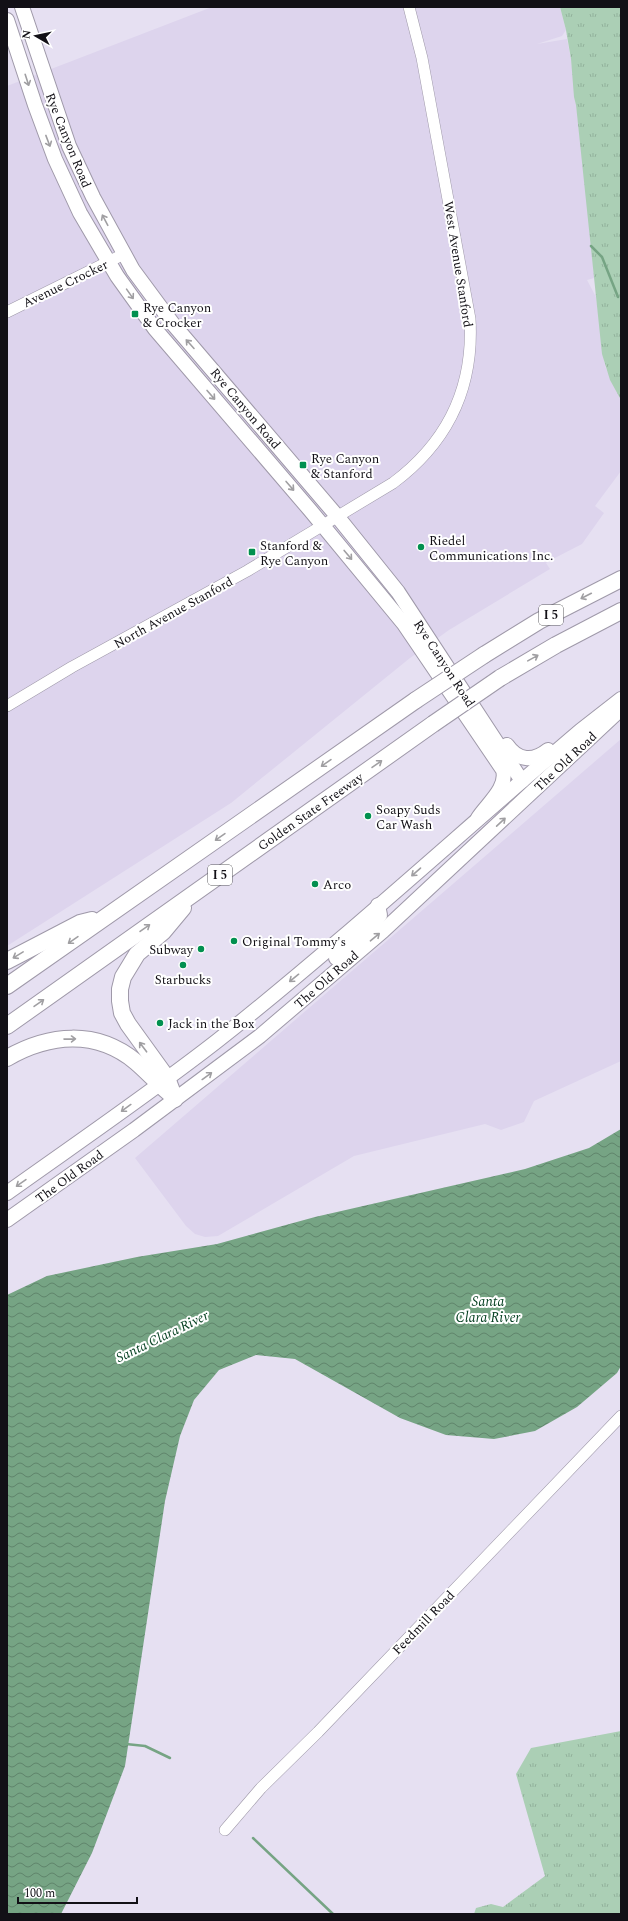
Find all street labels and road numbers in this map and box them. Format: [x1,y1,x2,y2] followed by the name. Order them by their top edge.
[40,90,96,191] street label: Rye Canyon Road
[438,200,478,329] street label: West Avenue Stanford
[19,255,111,313] street label: Avenue Crocker
[205,364,285,454] street label: Rye Canyon Road
[110,572,237,654] street label: North Avenue Stanford
[539,605,563,625] road number: I 5
[408,616,480,711] street label: Rye Canyon Road
[530,727,602,796] street label: The Old Road
[254,767,368,856] street label: Golden State Freeway
[208,865,232,885] road number: I 5
[290,946,363,1014] street label: The Old Road
[31,1145,108,1208] street label: The Old Road
[388,1586,460,1659] street label: Feedmill Road

